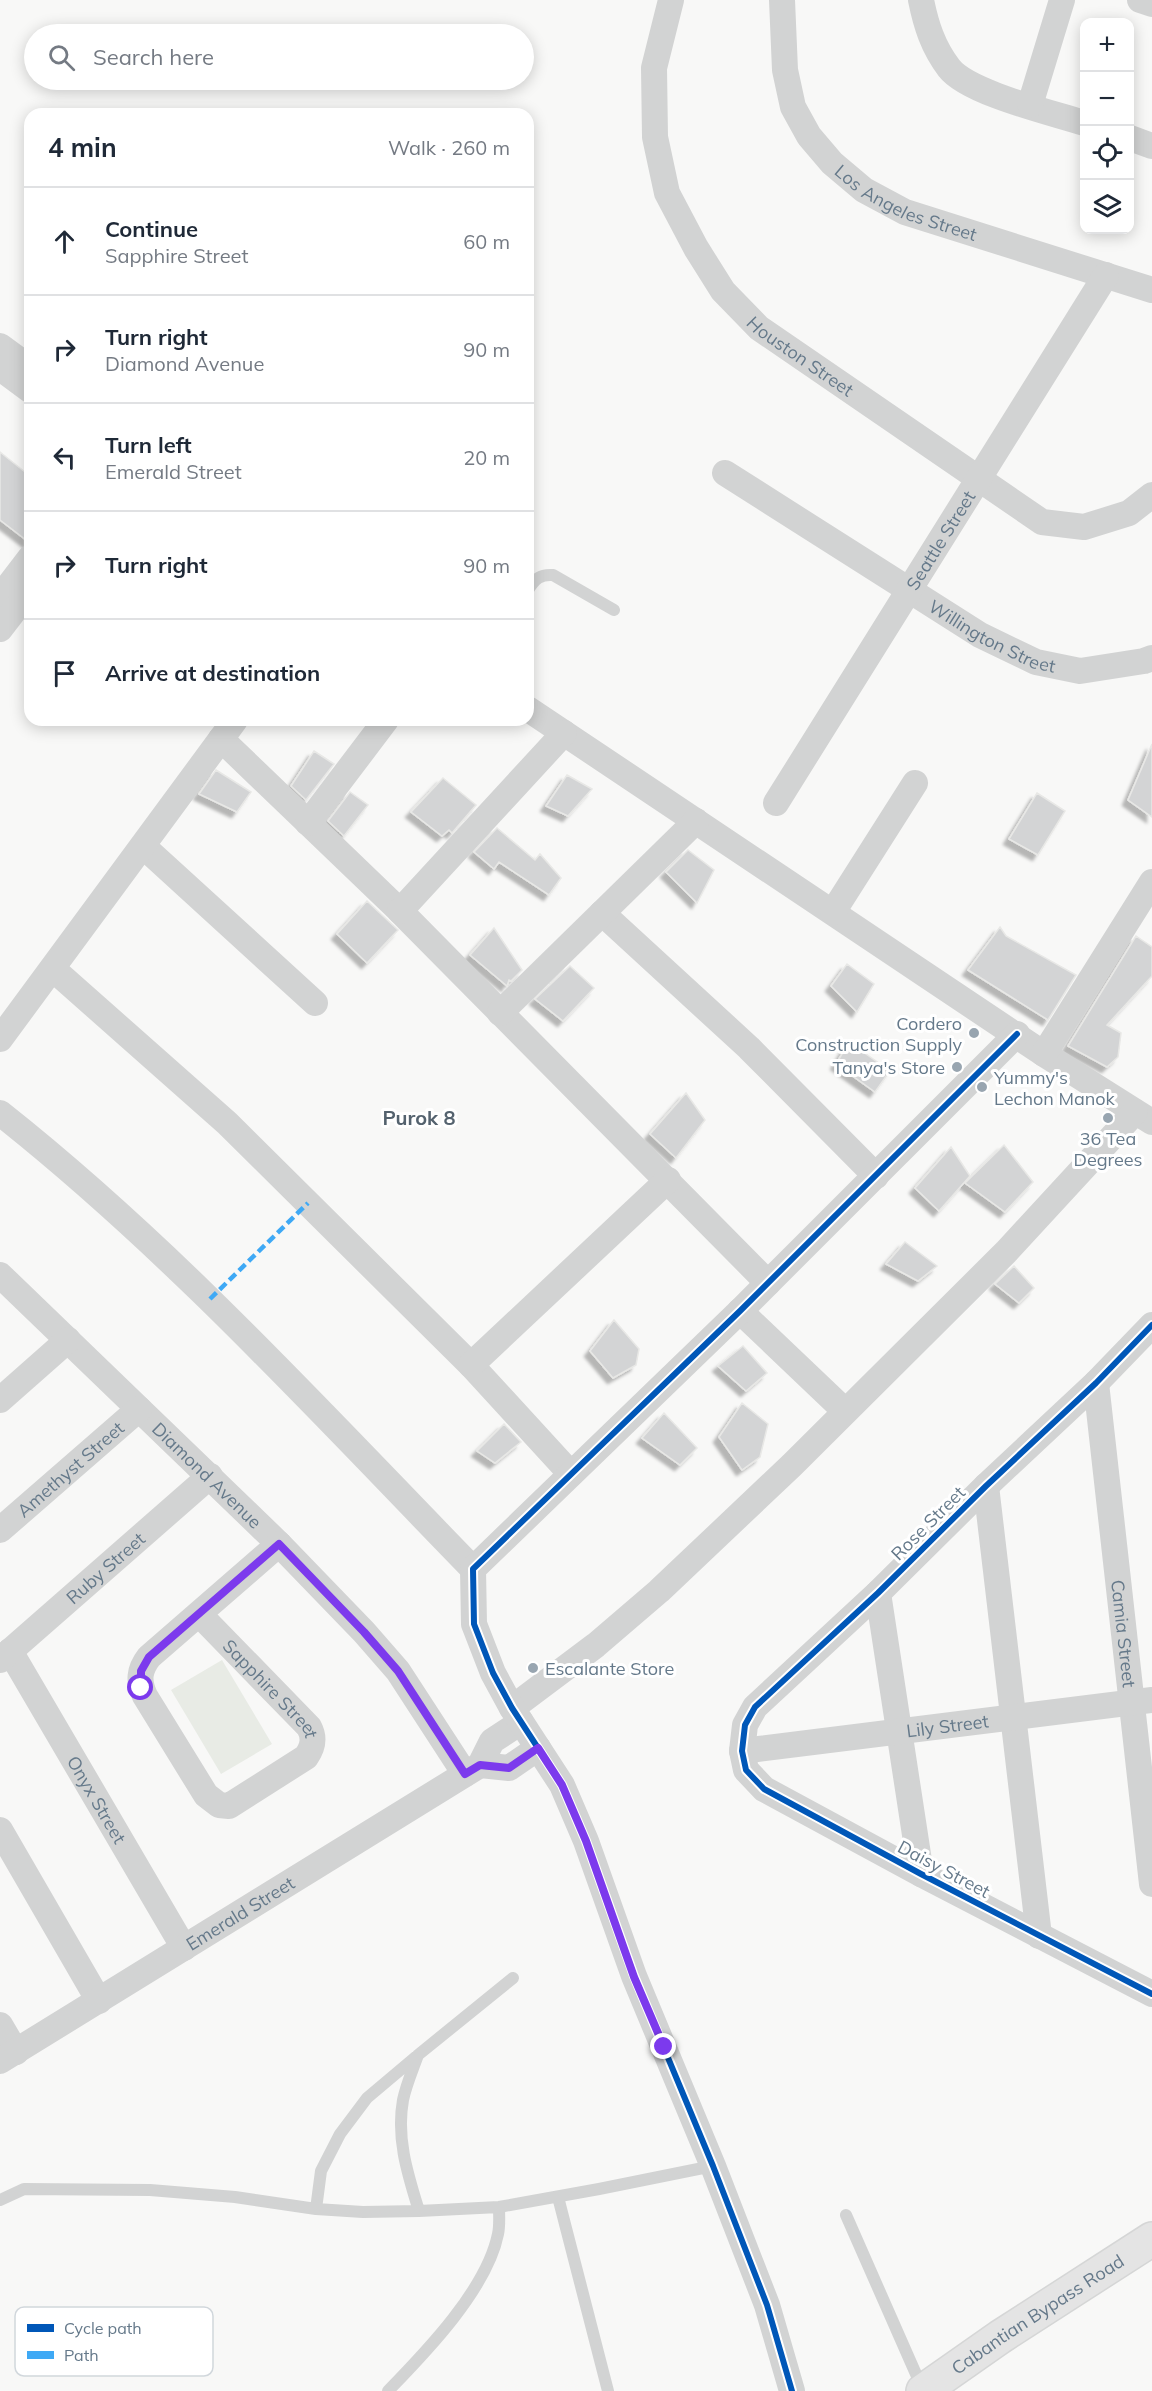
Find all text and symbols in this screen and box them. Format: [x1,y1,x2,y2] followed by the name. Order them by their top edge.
[1080,18,1134,234] map controls
[1080,18,1134,72] button: +
[24,24,534,90] search box
[45,41,78,74] icon: search
[93,43,214,71] text: Search here
[1080,72,1134,126] button: −
[1080,126,1134,180] button: locate
[48,131,117,164] text: 4 min
[388,135,510,160] text: Walk · 260 m
[830,159,980,246] street label: Los Angeles Street
[1080,180,1134,234] button: layers
[105,215,198,243] text: Continue
[48,225,81,258] icon: ahead
[463,229,510,254] text: 60 m
[105,243,248,268] text: Sapphire Street
[742,311,858,401] street label: Houston Street
[105,323,208,351] text: Turn right
[48,333,81,366] icon: right
[463,337,510,362] text: 90 m
[105,351,264,376] text: Diamond Avenue
[105,431,192,459] text: Turn left
[48,441,81,474] icon: left
[463,445,510,470] text: 20 m
[105,459,242,484] text: Emerald Street
[901,486,980,594] street label: Seattle Street
[48,549,81,582] icon: right
[105,551,208,579] text: Turn right
[463,553,510,578] text: 90 m
[925,594,1058,677] street label: Willington Street
[48,657,81,690] icon: arrive
[105,659,320,687] text: Arrive at destination
[795,1012,962,1056] place label: Cordero Construction Supply
[967,1026,981,1040] marker: Cordero Construction Supply
[833,1056,945,1079] place label: Tanya's Store
[950,1060,964,1074] marker: Tanya's Store
[993,1066,1116,1110] place label: Yummy's Lechon Manok
[975,1080,989,1094] marker: Yummy's Lechon Manok
[382,1105,456,1130] district label: Purok 8
[1101,1111,1115,1125] marker: 36 Tea Degrees
[1073,1127,1143,1171] place label: 36 Tea Degrees
[12,1416,128,1522] street label: Amethyst Street
[148,1417,267,1533] street label: Diamond Avenue
[886,1481,970,1565] street label: Rose Street
[61,1527,150,1609] street label: Ruby Street
[1107,1578,1141,1689] street label: Camia Street
[218,1634,324,1740] street label: Sapphire Street
[545,1657,674,1680] place label: Escalante Store
[526,1661,540,1675] marker: Escalante Store
[127,1674,153,1700] route start
[905,1709,990,1742] street label: Lily Street
[62,1751,132,1847] street label: Onyx Street
[894,1835,994,1903] street label: Daisy Street
[182,1871,298,1955] street label: Emerald Street
[650,2033,676,2059] route end
[947,2249,1128,2379] street label: Cabantian Bypass Road
[15,2307,213,2376] legend
[64,2318,142,2338] text: Cycle path
[64,2345,99,2365] text: Path

